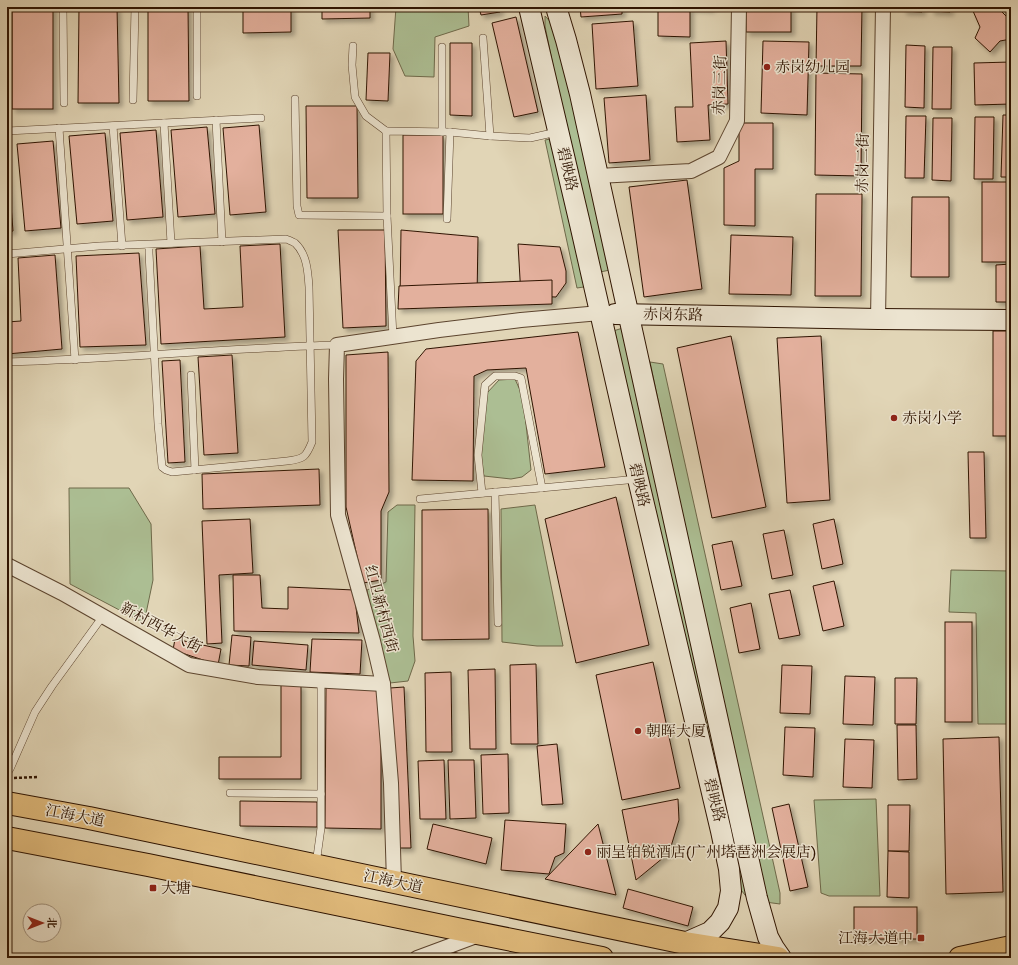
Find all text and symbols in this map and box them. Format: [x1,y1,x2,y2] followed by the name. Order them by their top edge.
[709,55,731,115] street label: 赤岗三街
[775,58,850,77] place label: 赤岗幼儿园
[762,62,772,72] marker: 赤岗幼儿园
[853,133,873,193] street label: 赤岗二街
[553,145,581,193] street label: 碧映路
[643,305,703,325] street label: 赤岗东路
[902,409,962,428] place label: 赤岗小学
[889,413,899,423] marker: 赤岗小学
[625,461,653,509] street label: 碧映路
[360,563,402,655] street label: 红卫新村西街
[117,598,205,658] street label: 新村西华大街
[646,722,706,741] place label: 朝晖大厦
[633,726,643,736] marker: 朝晖大厦
[699,776,729,824] street label: 碧映路
[44,801,106,831] street label: 江海大道
[596,843,816,862] place label: 丽呈铂锐酒店(广州塔琶洲会展店)
[583,847,593,857] marker: 丽呈铂锐酒店(广州塔琶洲会展店)
[362,866,424,898] street label: 江海大道
[161,879,191,898] place label: 大塘
[148,883,158,893] marker: 大塘
[22,903,62,943] north arrow
[44,918,58,929] text: 北
[838,929,913,948] place label: 江海大道中
[916,933,926,943] marker: 江海大道中

